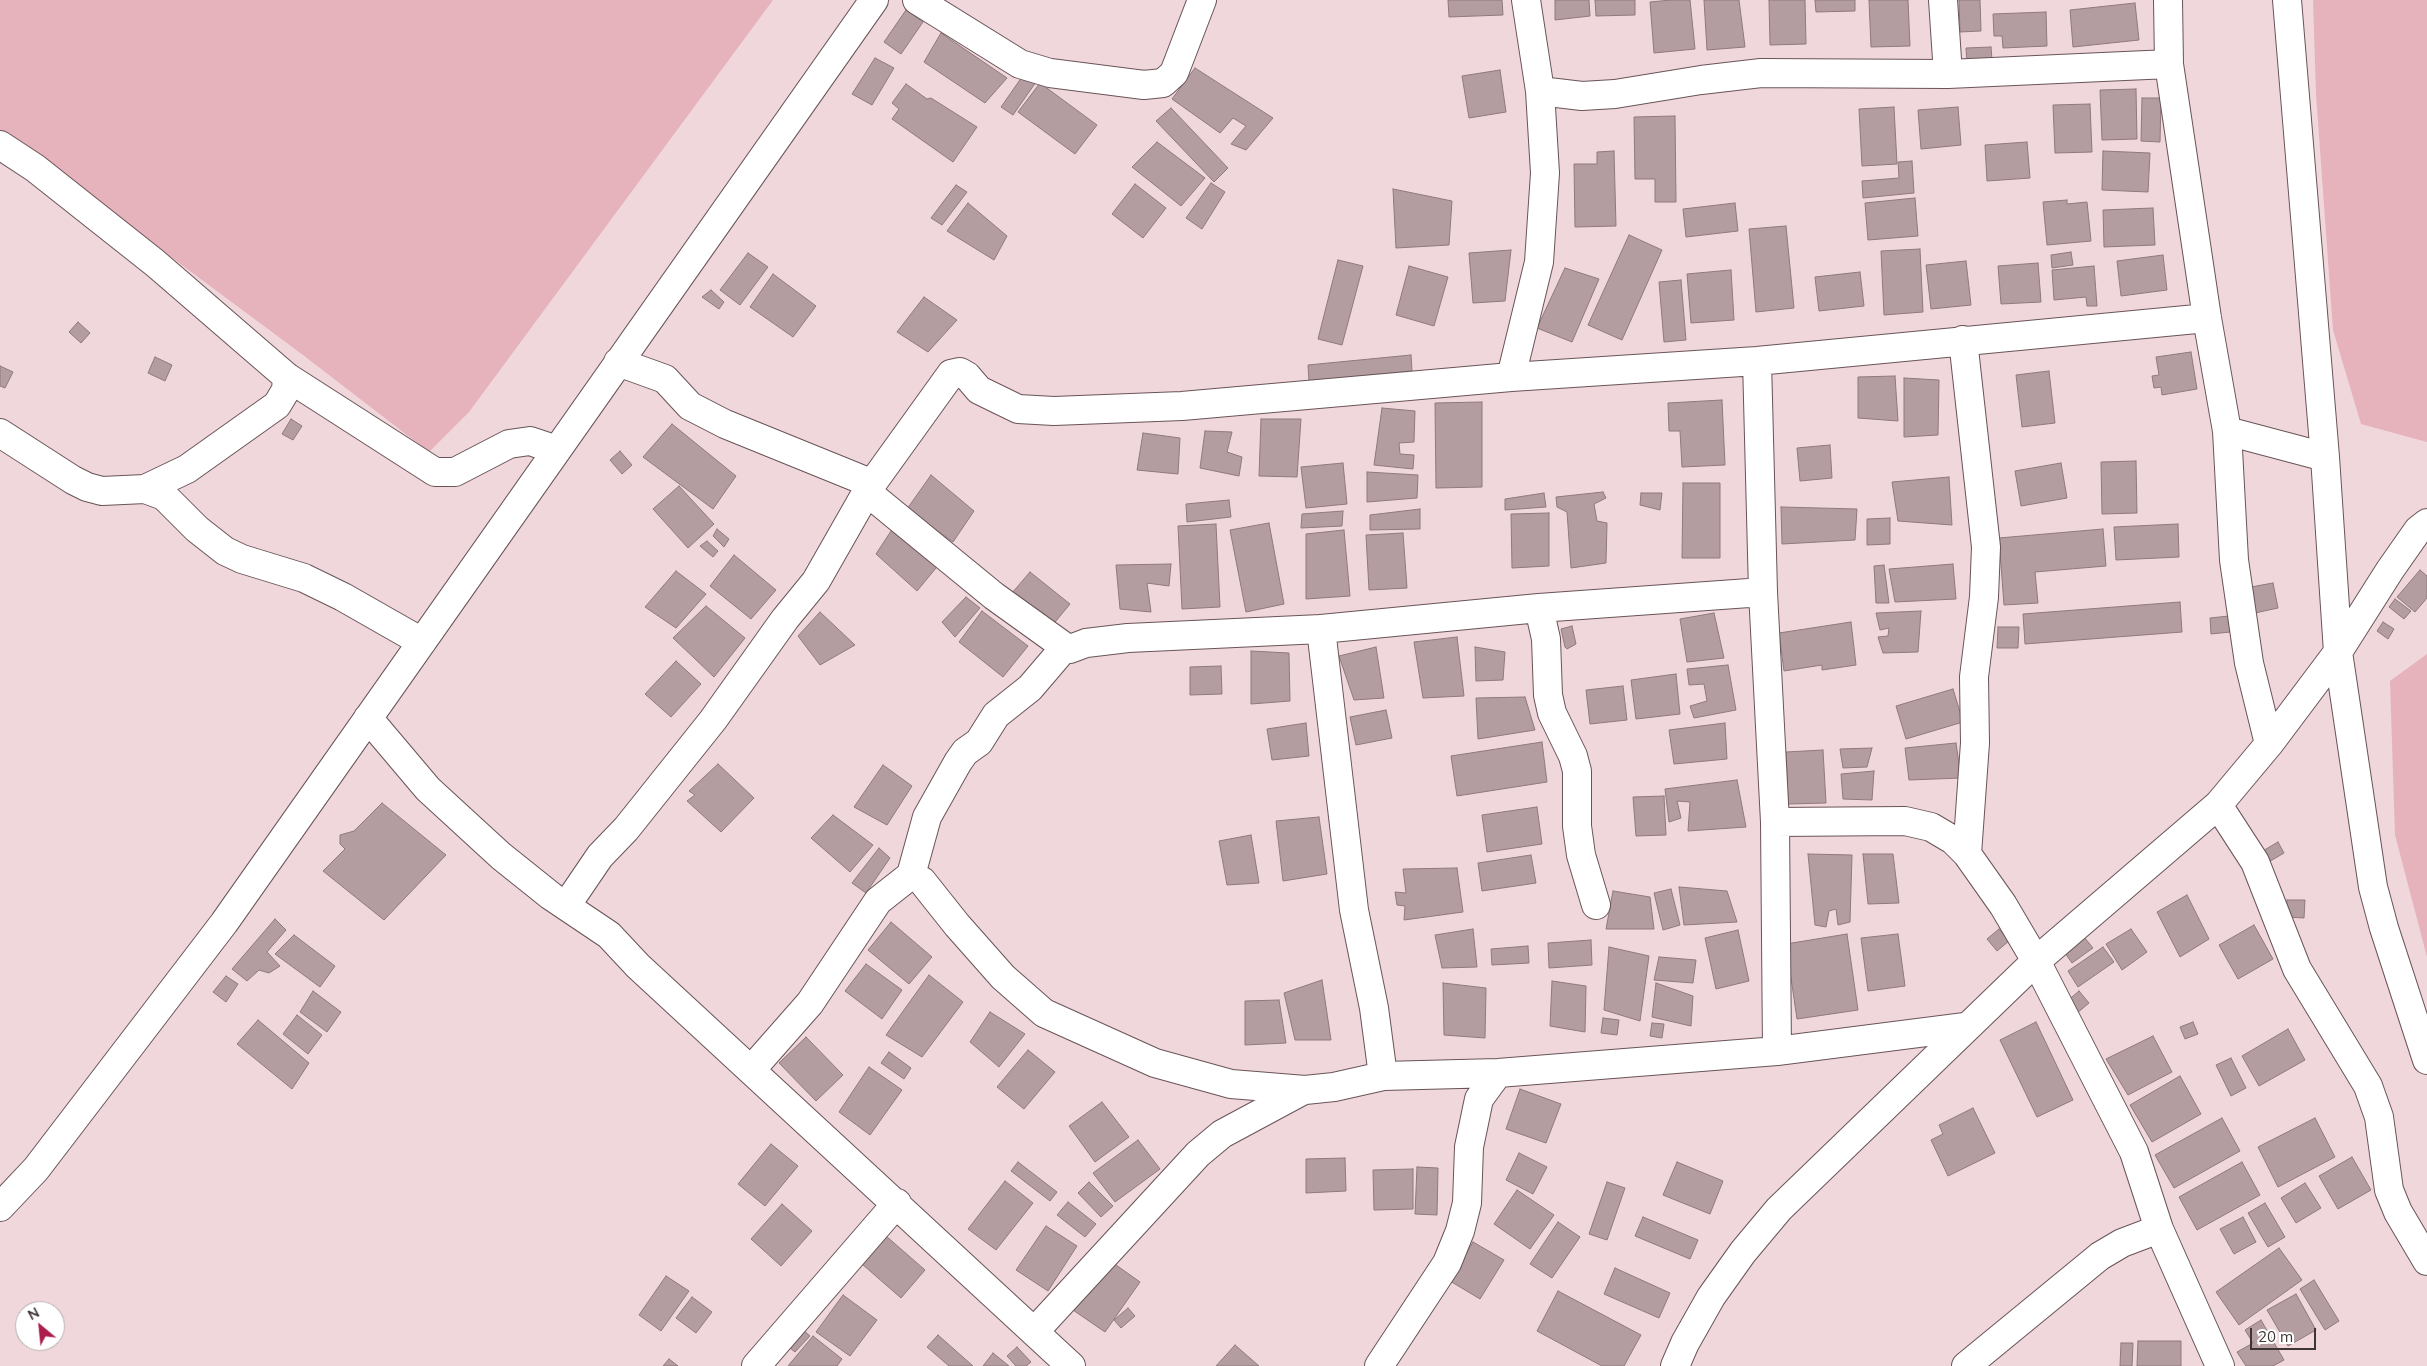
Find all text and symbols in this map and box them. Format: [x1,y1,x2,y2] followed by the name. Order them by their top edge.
[15,1301,65,1351] north arrow
[25,1303,42,1324] text: N
[2252,1318,2318,1350] scale bar
[2258,1327,2293,1346] text: 20 m

